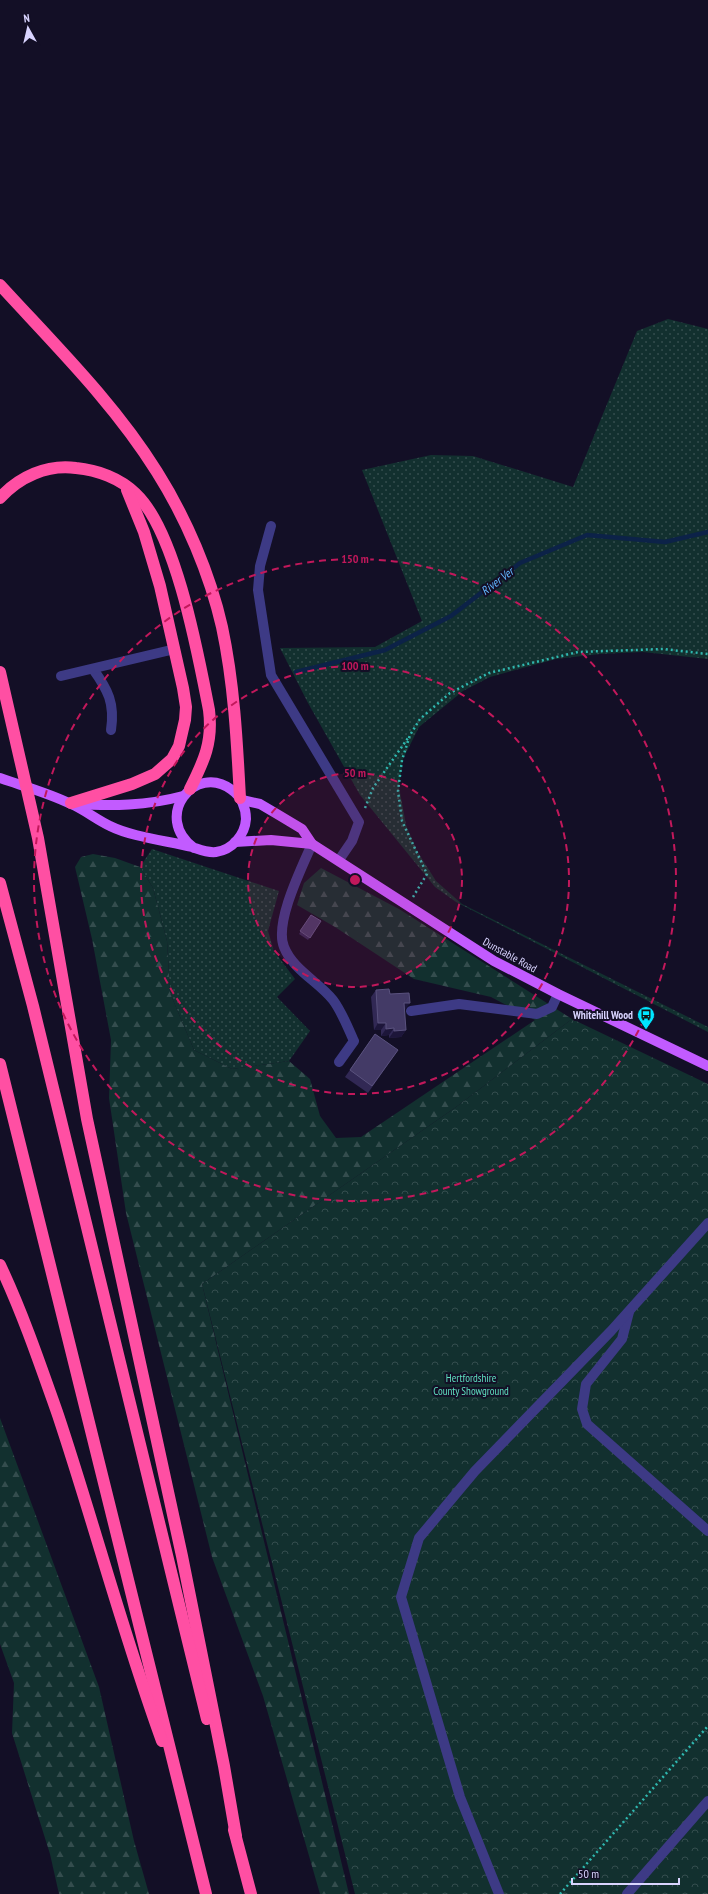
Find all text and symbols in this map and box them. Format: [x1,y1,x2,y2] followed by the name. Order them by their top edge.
[8,8,48,48] north arrow
[23,11,31,25] text: N
[341,551,369,566] text: 150 m
[478,563,518,598] water label: River Ver
[341,658,369,673] text: 100 m
[344,765,366,780] text: 50 m
[348,873,362,887] centre of rings
[481,934,540,976] street label: Dunstable Road
[636,1005,656,1030] bus stop icon: Whitehill Wood
[572,1008,633,1022] place label: Whitehill Wood
[433,1371,509,1398] park label: Hertfordshire County Showground
[572,1860,679,1886] scale bar
[578,1866,599,1881] text: 50 m

